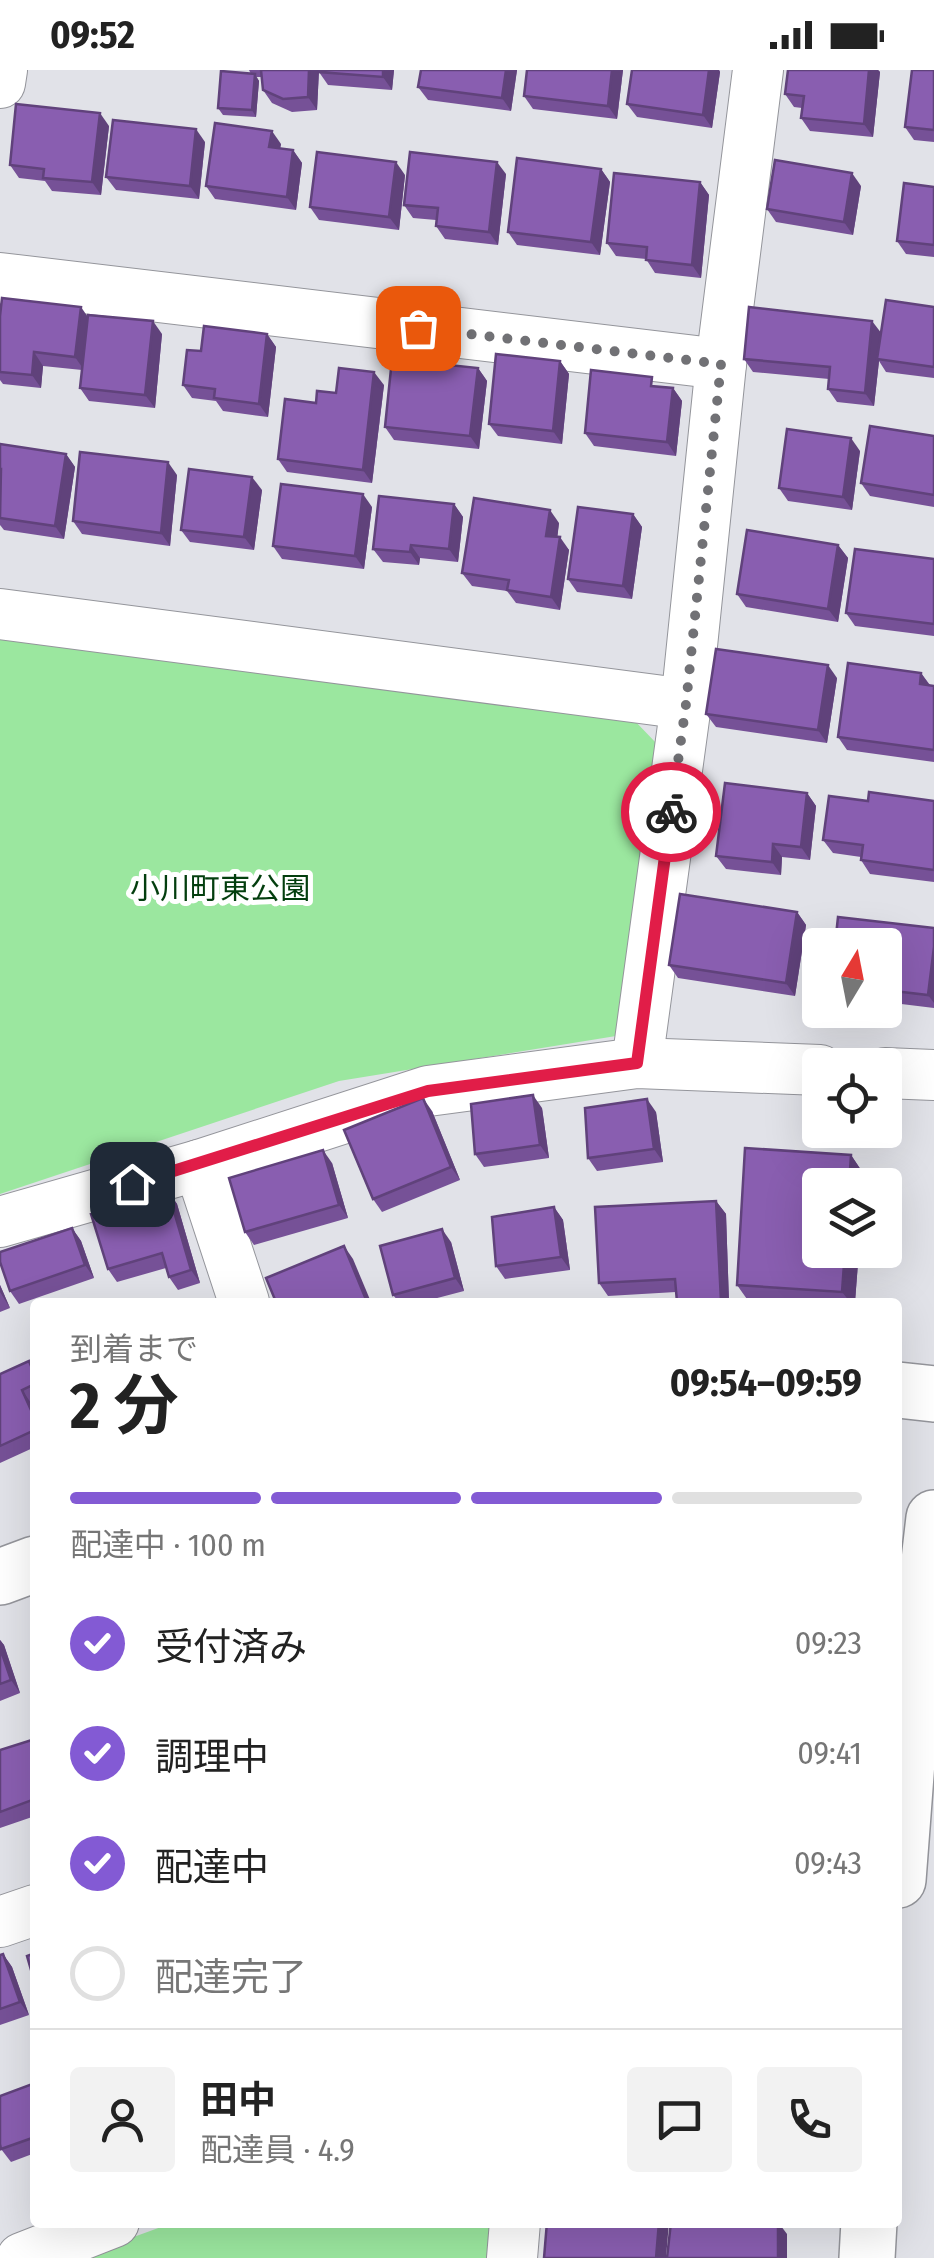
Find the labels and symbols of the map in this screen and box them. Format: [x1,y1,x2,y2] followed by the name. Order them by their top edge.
[376,286,461,371] pin
[621,762,721,862] courier
[130,871,310,907] park label: 小川町東公園
[802,928,902,1028] north arrow
[90,1142,175,1227] pin

